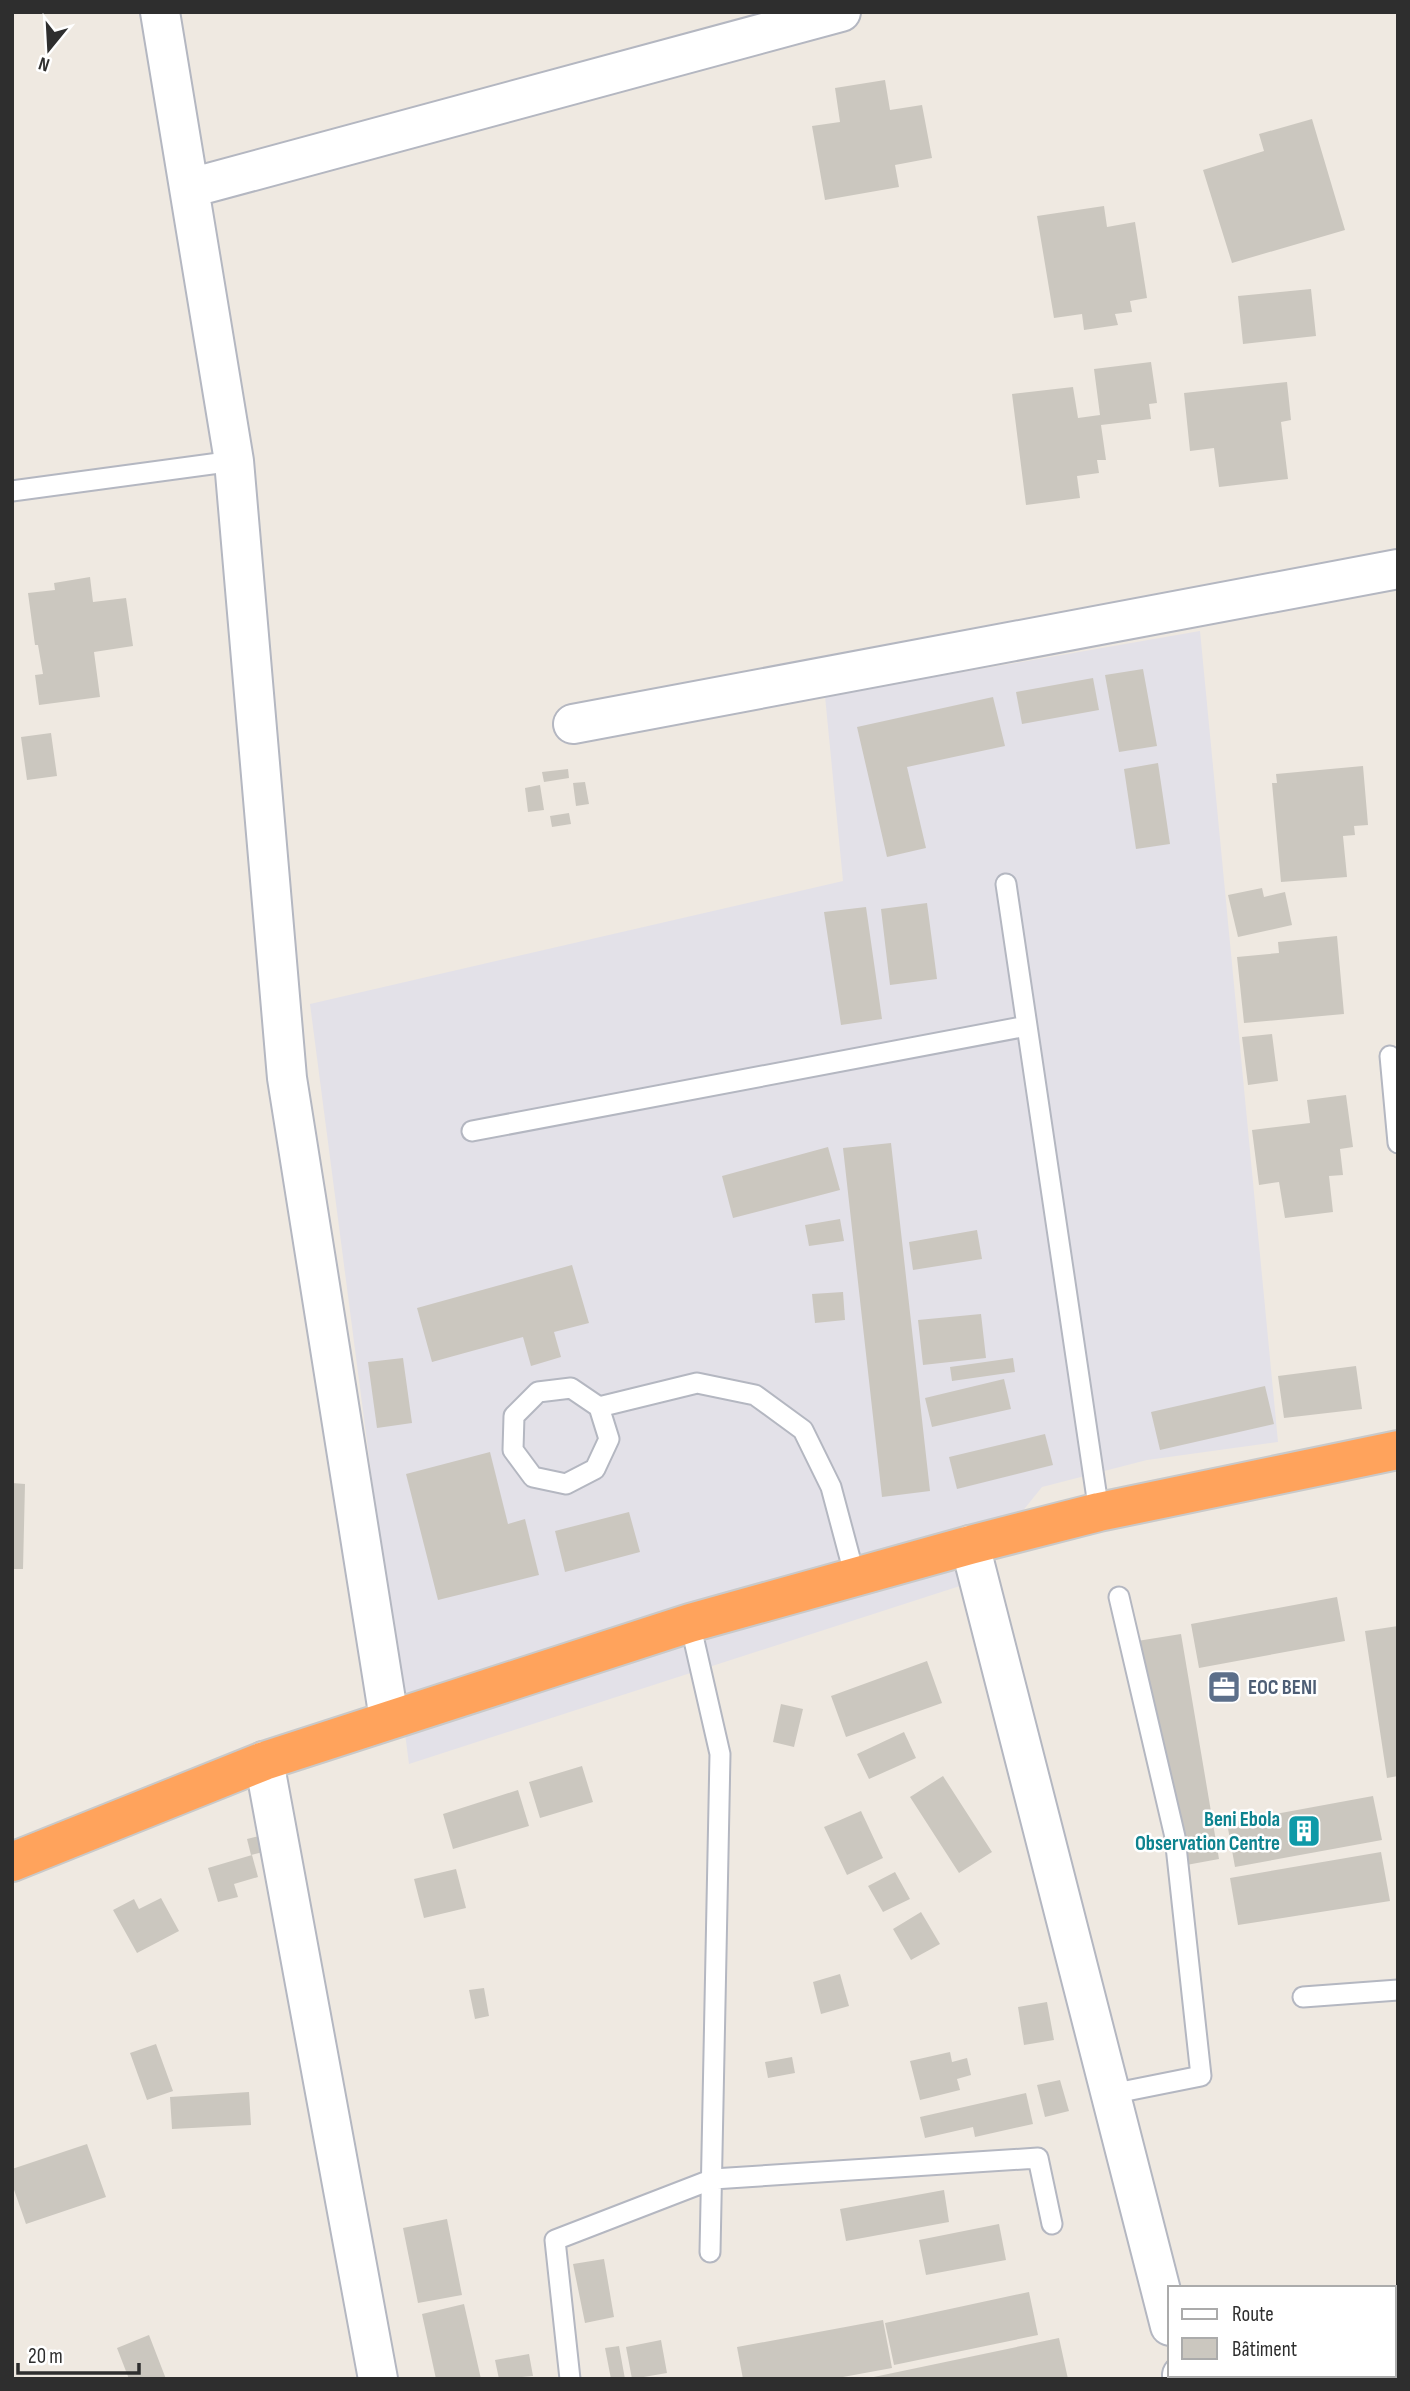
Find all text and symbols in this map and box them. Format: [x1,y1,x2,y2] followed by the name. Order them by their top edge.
[14,14,84,84] north arrow
[36,51,53,76] text: N
[1205,1668,1243,1706] office icon: EOC BENI
[1248,1675,1317,1700] place label: EOC BENI
[1135,1807,1280,1856] place label: Beni Ebola Observation Centre
[1285,1812,1323,1850] building icon: Beni Ebola Observation Centre
[1168,2286,1396,2377] legend
[1232,2302,1274,2327] text: Route
[18,2332,138,2376] scale bar
[1232,2337,1297,2362] text: Bâtiment
[28,2344,63,2369] text: 20 m

